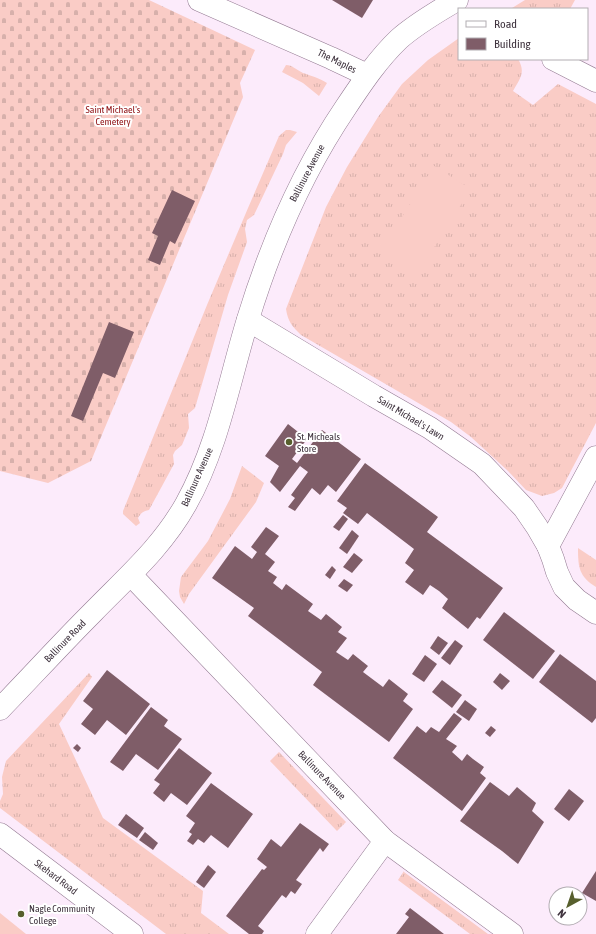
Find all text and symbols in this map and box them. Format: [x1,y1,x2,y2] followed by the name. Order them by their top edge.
[458,8,588,60] legend
[494,17,517,31] text: Road
[494,37,532,51] text: Building
[316,47,359,75] street label: The Maples
[86,104,141,127] park label: Saint Michael's Cemetery
[287,142,327,203] street label: Ballinure Avenue
[376,394,446,442] street label: Saint Michael's Lawn
[297,431,341,454] place label: St. Micheals Store
[284,437,294,447] marker: St. Micheals Store
[179,445,215,508] street label: Ballinure Avenue
[42,617,88,664] street label: Ballinure Road
[296,748,348,802] street label: Ballinure Avenue
[32,857,80,897] street label: Skehard Road
[548,886,588,926] north arrow
[29,903,95,926] place label: Nagle Community College
[555,907,568,920] text: N
[16,909,26,919] marker: Nagle Community College

